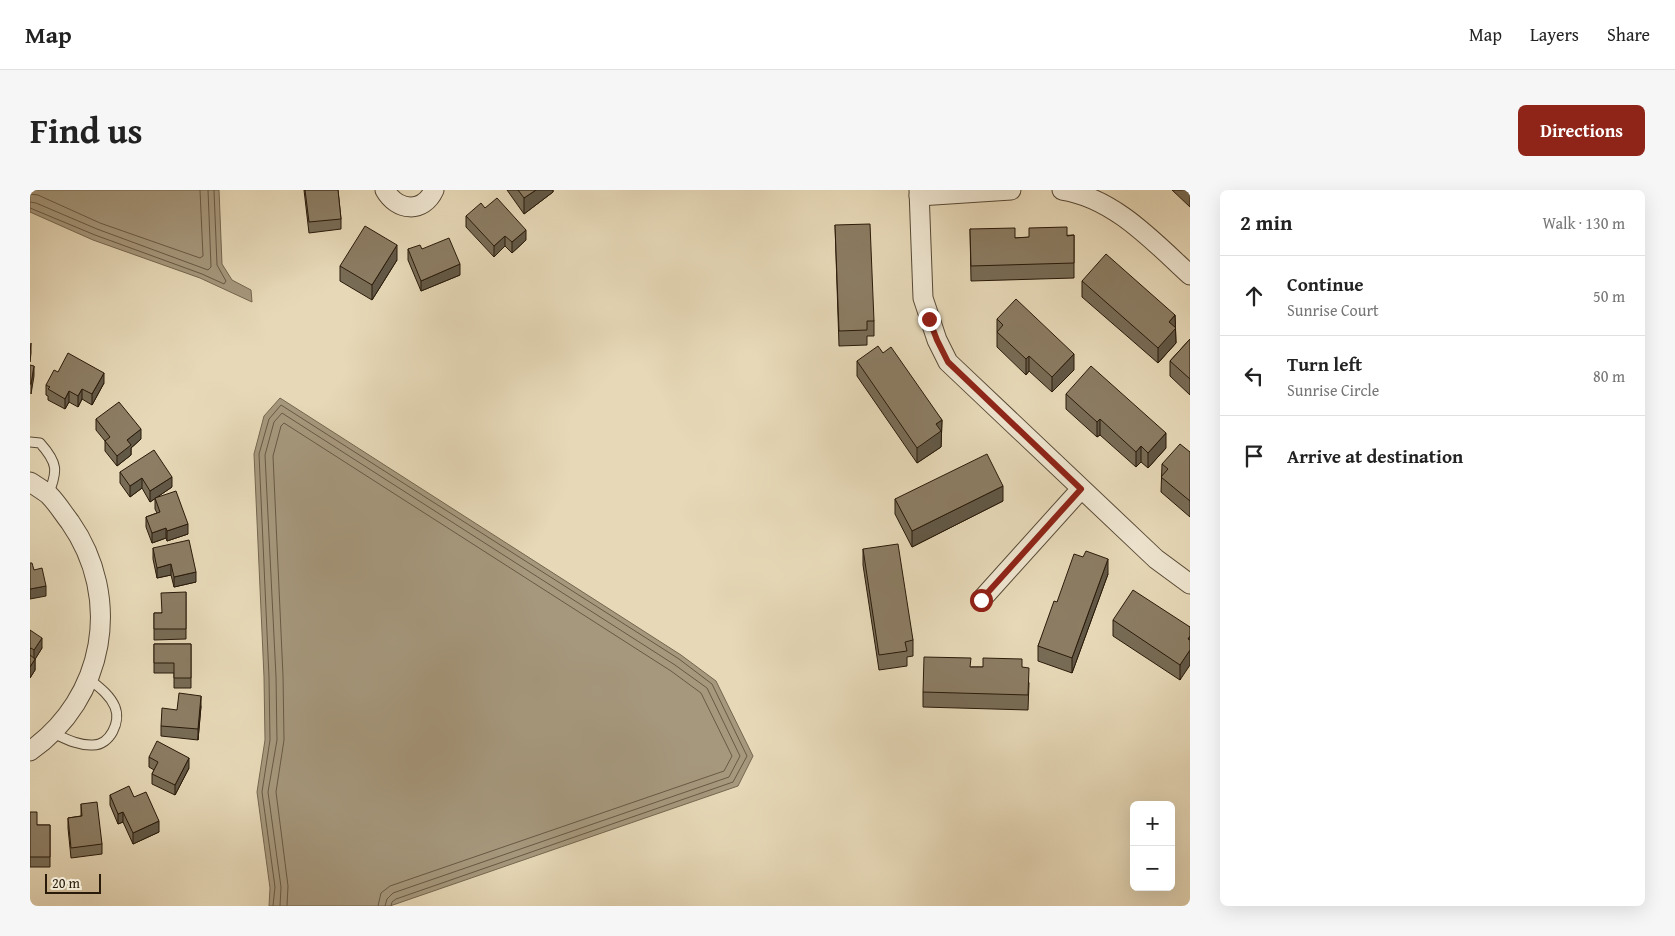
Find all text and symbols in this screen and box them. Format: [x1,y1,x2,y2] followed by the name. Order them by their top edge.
[25,17,72,52] text: Map
[1469,21,1502,48] text: Map
[1530,21,1579,48] text: Layers
[1607,21,1650,48] text: Share
[30,105,143,156] text: Find us
[1518,105,1645,156] button: Directions
[1240,207,1292,238] text: 2 min
[1542,211,1625,235] text: Walk · 130 m
[1287,270,1364,298] text: Continue
[1240,282,1268,310] icon: ahead
[1593,284,1625,308] text: 50 m
[1287,298,1379,322] text: Sunrise Court
[918,308,941,331] route end
[1287,350,1362,378] text: Turn left
[1240,362,1268,390] icon: left
[1593,364,1625,388] text: 80 m
[1287,378,1379,402] text: Sunrise Circle
[1240,442,1268,470] icon: arrive
[1287,442,1463,470] text: Arrive at destination
[970,589,993,612] route start
[1130,801,1175,891] map controls
[1130,801,1175,846] button: +
[1130,846,1175,891] button: −
[45,871,101,894] scale bar
[52,873,80,893] text: 20 m

